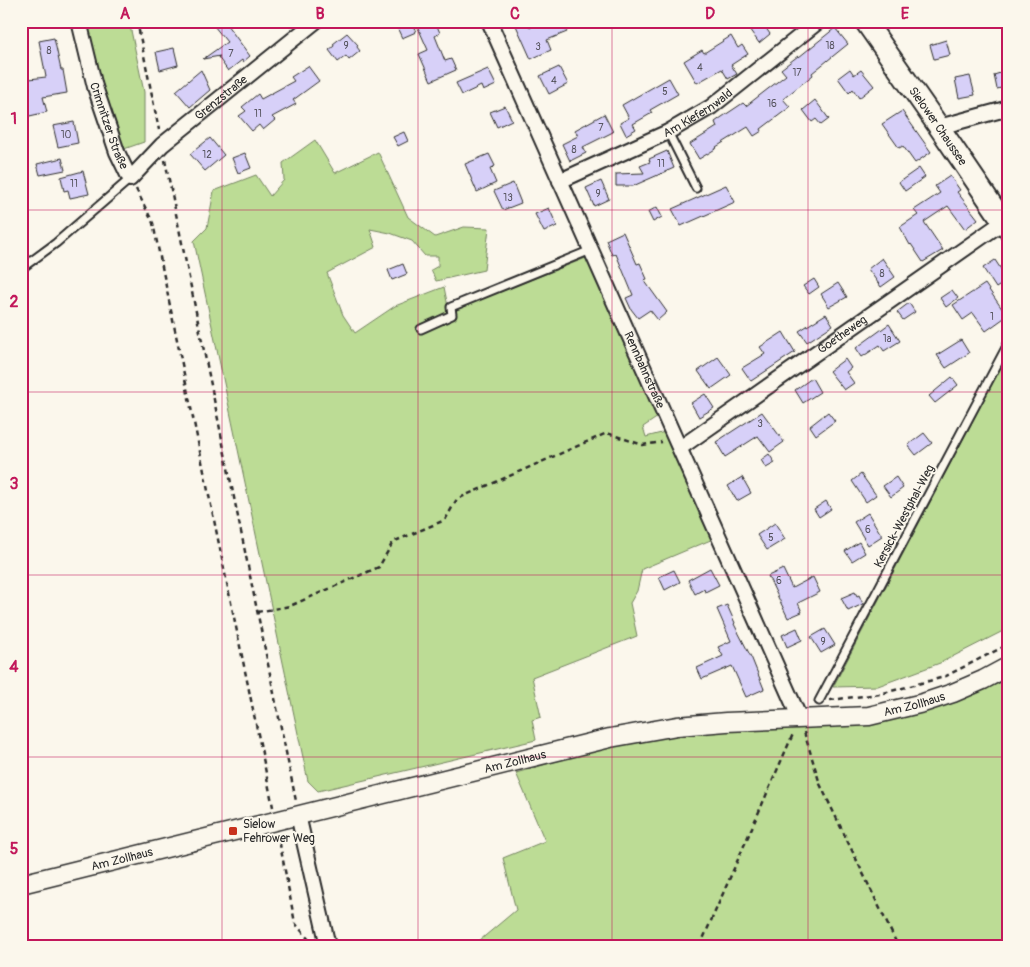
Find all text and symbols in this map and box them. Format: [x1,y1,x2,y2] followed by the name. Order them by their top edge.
[120,4,131,24] text: A
[315,4,325,24] text: B
[510,4,520,24] text: C
[705,4,715,24] text: D
[901,4,910,24] text: E
[343,40,349,52] house number: 9
[826,40,834,52] house number: 18
[535,41,541,53] house number: 3
[46,45,52,57] house number: 8
[228,48,234,60] house number: 7
[697,62,703,74] house number: 4
[792,67,802,79] house number: 17
[192,72,251,124] street label: Grenzstraße
[551,75,557,87] house number: 4
[86,81,131,172] street label: Crimnitzer Straße
[905,84,970,169] street label: Sielower Chaussee
[661,86,736,141] street label: Am Kiefernwald
[662,86,668,98] house number: 5
[767,98,777,110] house number: 16
[254,108,262,120] house number: 11
[11,109,17,129] text: 1
[598,122,604,134] house number: 7
[61,129,72,141] house number: 10
[571,144,577,156] house number: 8
[202,149,212,161] house number: 12
[657,158,665,170] house number: 11
[70,178,78,190] house number: 11
[595,188,601,200] house number: 9
[503,192,513,204] house number: 13
[879,268,885,280] house number: 8
[10,292,19,312] text: 2
[990,311,994,323] house number: 1
[815,312,870,357] street label: Goetheweg
[620,329,668,411] street label: Rennbahnstraße
[883,333,892,345] house number: 1a
[757,418,763,430] house number: 3
[871,462,938,570] street label: Kersick-Westphal-Weg
[10,474,19,494] text: 3
[865,524,871,536] house number: 6
[768,532,774,544] house number: 5
[776,575,782,587] house number: 6
[820,636,826,648] house number: 9
[9,657,19,677] text: 4
[882,689,948,720] street label: Am Zollhaus
[483,747,548,777] street label: Am Zollhaus
[243,817,315,846] place label: Sielow Fehrower Weg
[227,825,239,837] marker: Sielow Fehrower Weg
[10,839,19,859] text: 5
[90,844,155,874] street label: Am Zollhaus

